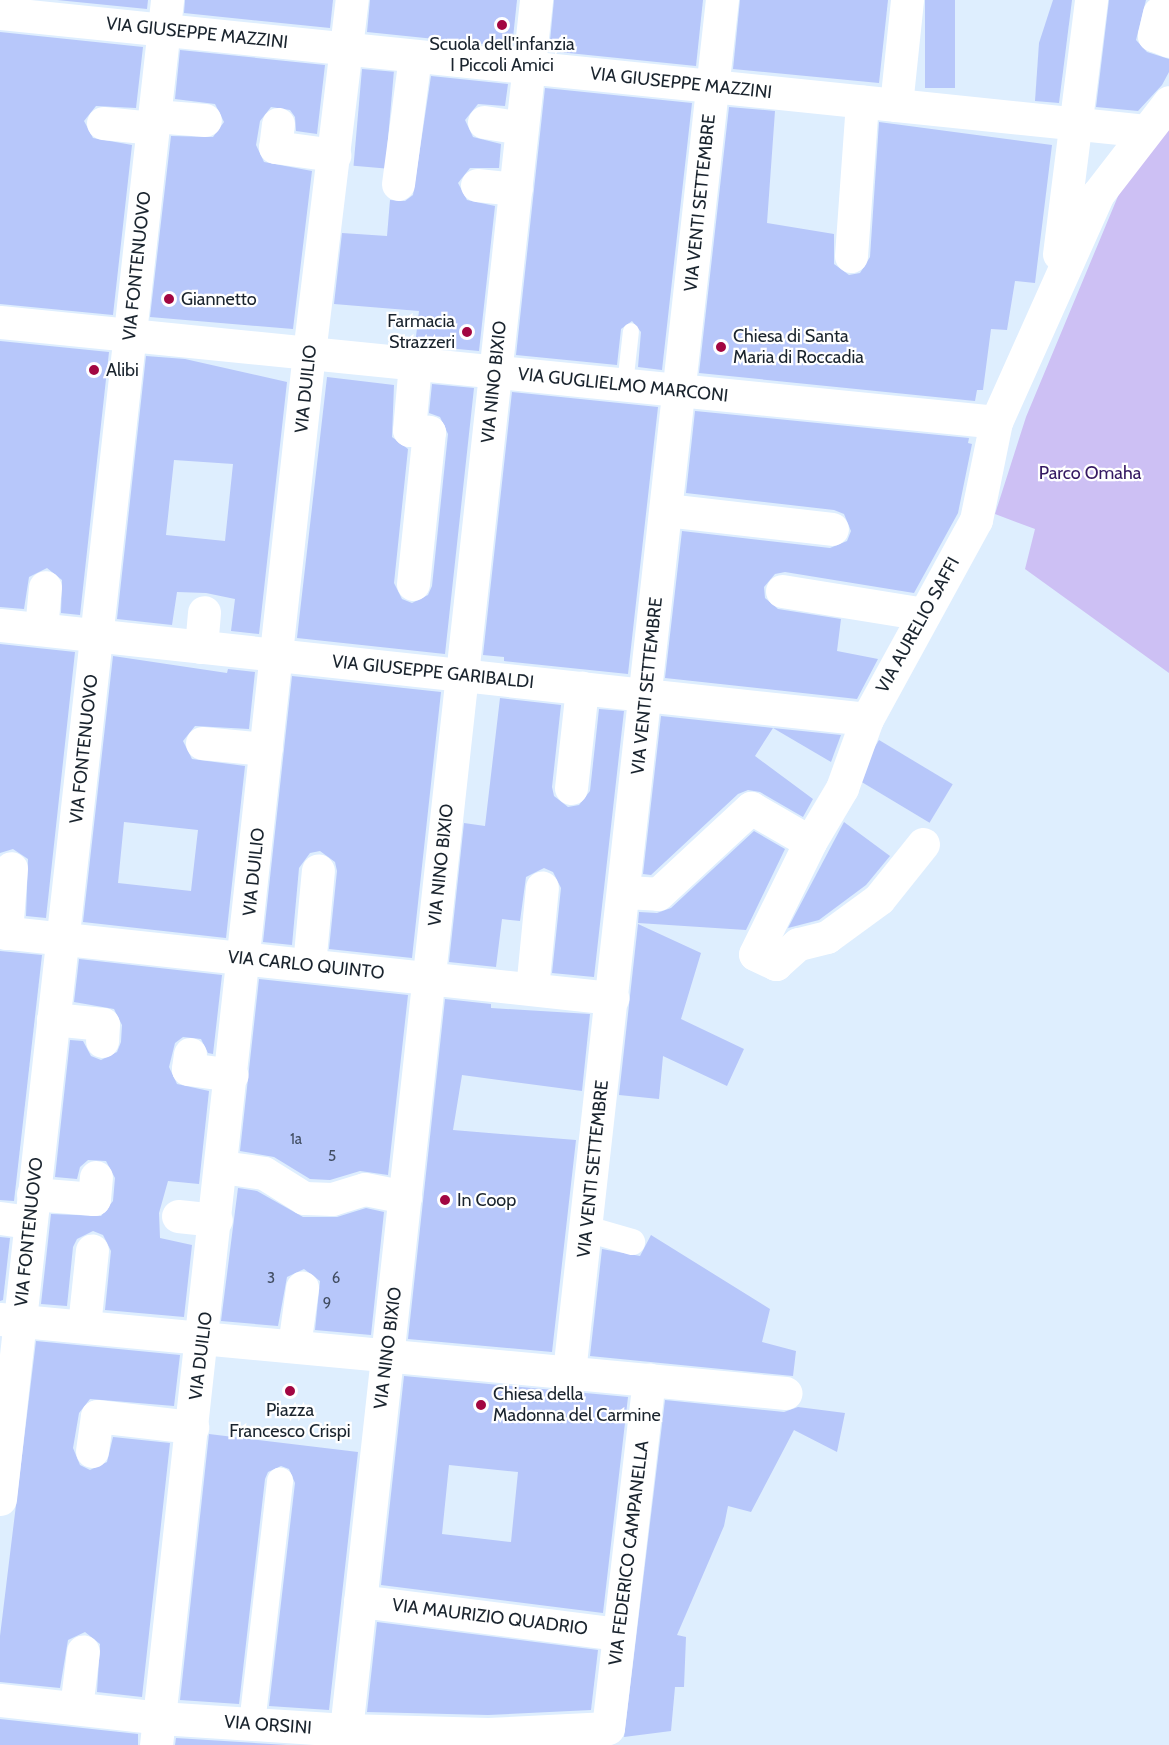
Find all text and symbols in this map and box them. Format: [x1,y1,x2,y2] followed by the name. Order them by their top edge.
[105,13,289,53] street label: VIA GIUSEPPE MAZZINI
[495,18,509,32] marker: Scuola dell'infanzia I Piccoli Amici
[429,34,575,76] place label: Scuola dell'infanzia I Piccoli Amici
[589,63,773,103] street label: VIA GIUSEPPE MAZZINI
[680,113,720,293] street label: VIA VENTI SETTEMBRE
[118,190,156,342] street label: VIA FONTENUOVO
[181,288,257,310] place label: Giannetto
[162,292,176,306] marker: Giannetto
[387,311,455,354] place label: Farmacia Strazzeri
[477,320,511,444] street label: VIA NINO BIXIO
[460,325,474,339] marker: Farmacia Strazzeri
[733,326,864,368] place label: Chiesa di Santa Maria di Roccadia
[714,340,728,354] marker: Chiesa di Santa Maria di Roccadia
[291,344,321,434] street label: VIA DUILIO
[106,359,139,381] place label: Alibi
[87,363,101,377] marker: Alibi
[517,363,729,407] street label: VIA GUGLIELMO MARCONI
[1039,462,1141,484] park label: Parco Omaha
[872,553,964,697] street label: VIA AURELIO SAFFI
[627,596,667,776] street label: VIA VENTI SETTEMBRE
[331,651,535,693] street label: VIA GIUSEPPE GARIBALDI
[65,673,103,825] street label: VIA FONTENUOVO
[424,803,458,927] street label: VIA NINO BIXIO
[239,827,269,917] street label: VIA DUILIO
[227,946,385,984] street label: VIA CARLO QUINTO
[573,1079,613,1259] street label: VIA VENTI SETTEMBRE
[290,1131,302,1149] house number: 1a
[328,1148,336,1166] house number: 5
[10,1156,48,1308] street label: VIA FONTENUOVO
[457,1189,516,1211] place label: In Coop
[438,1193,452,1207] marker: In Coop
[267,1270,275,1288] house number: 3
[332,1270,340,1288] house number: 6
[370,1286,406,1410] street label: VIA NINO BIXIO
[323,1295,331,1313] house number: 9
[185,1311,217,1401] street label: VIA DUILIO
[283,1384,297,1398] marker: Piazza Francesco Crispi
[493,1384,661,1426] place label: Chiesa della Madonna del Carmine
[474,1398,488,1412] marker: Chiesa della Madonna del Carmine
[229,1400,351,1442] place label: Piazza Francesco Crispi
[604,1439,654,1667] street label: VIA FEDERICO CAMPANELLA
[391,1594,589,1640] street label: VIA MAURIZIO QUADRIO
[223,1711,313,1739] street label: VIA ORSINI

